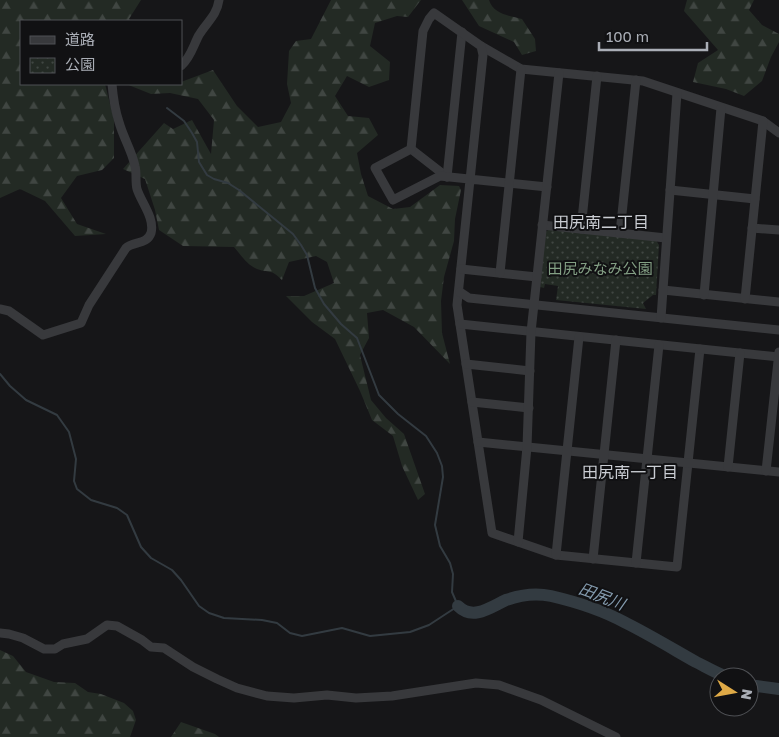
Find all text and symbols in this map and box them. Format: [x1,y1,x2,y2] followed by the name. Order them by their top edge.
[20,20,182,85] legend
[599,20,706,52] scale bar
[606,27,649,45] text: 100 m
[65,30,95,48] text: 道路
[65,55,95,73] text: 公園
[553,212,649,232] district label: 田尻南二丁目
[547,259,653,277] park label: 田尻みなみ公園
[582,462,678,482] district label: 田尻南一丁目
[576,578,630,615] water label: 田尻川
[709,667,759,717] north arrow
[738,688,757,701] text: N

